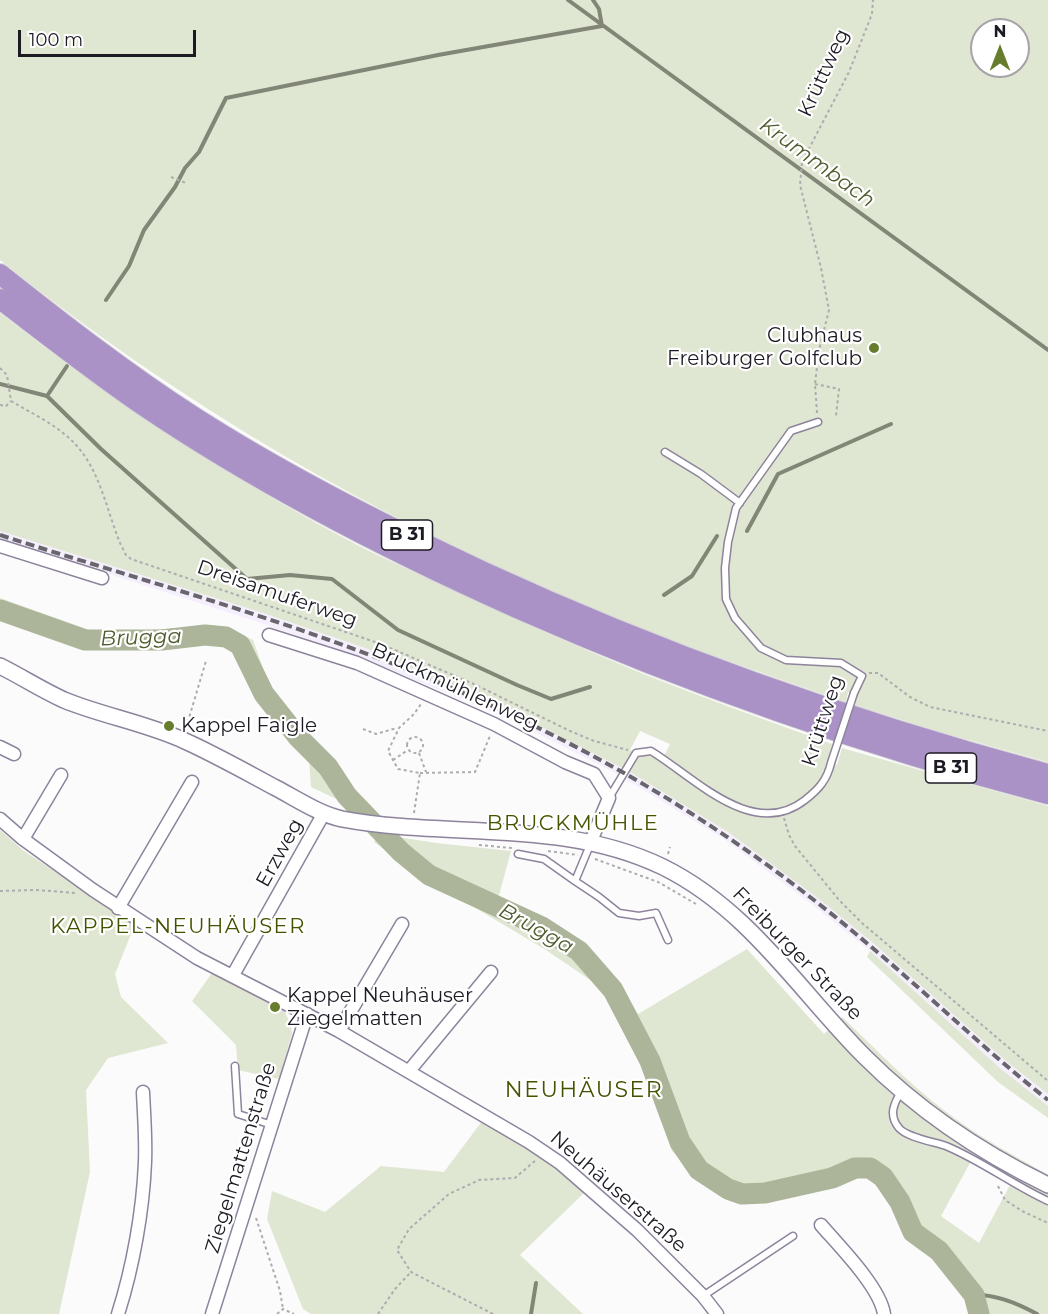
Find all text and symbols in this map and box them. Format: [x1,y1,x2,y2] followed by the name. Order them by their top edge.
[21,18,200,56] scale bar
[970,18,1030,78] north arrow
[994,22,1006,41] text: N
[793,25,855,121] street label: Krüttweg
[29,29,83,51] text: 100 m
[755,113,879,213] water label: Krummbach
[667,324,862,371] place label: Clubhaus Freiburger Golfclub
[867,341,881,355] marker: Clubhaus Freiburger Golfclub
[382,520,432,550] road number: B 31
[194,555,360,633] street label: Dreisamuferweg
[100,624,182,652] water label: Brugga
[368,638,542,736] street label: Bruckmühlenweg
[797,672,849,770] street label: Krüttweg
[181,714,317,738] place label: Kappel Faigle
[162,719,176,733] marker: Kappel Faigle
[926,753,976,783] road number: B 31
[487,811,659,837] district label: BRUCKMÜHLE
[251,815,309,891] street label: Erzweg
[727,882,867,1026] street label: Freiburger Straße
[494,898,578,960] water label: Brugga
[50,914,306,940] district label: KAPPEL-NEUHÄUSER
[287,984,473,1031] place label: Kappel Neuhäuser Ziegelmatten
[268,1000,282,1014] marker: Kappel Neuhäuser Ziegelmatten
[201,1060,281,1256] street label: Ziegelmattenstraße
[505,1078,663,1104] district label: NEUHÄUSER
[545,1126,691,1258] street label: Neuhäuserstraße

